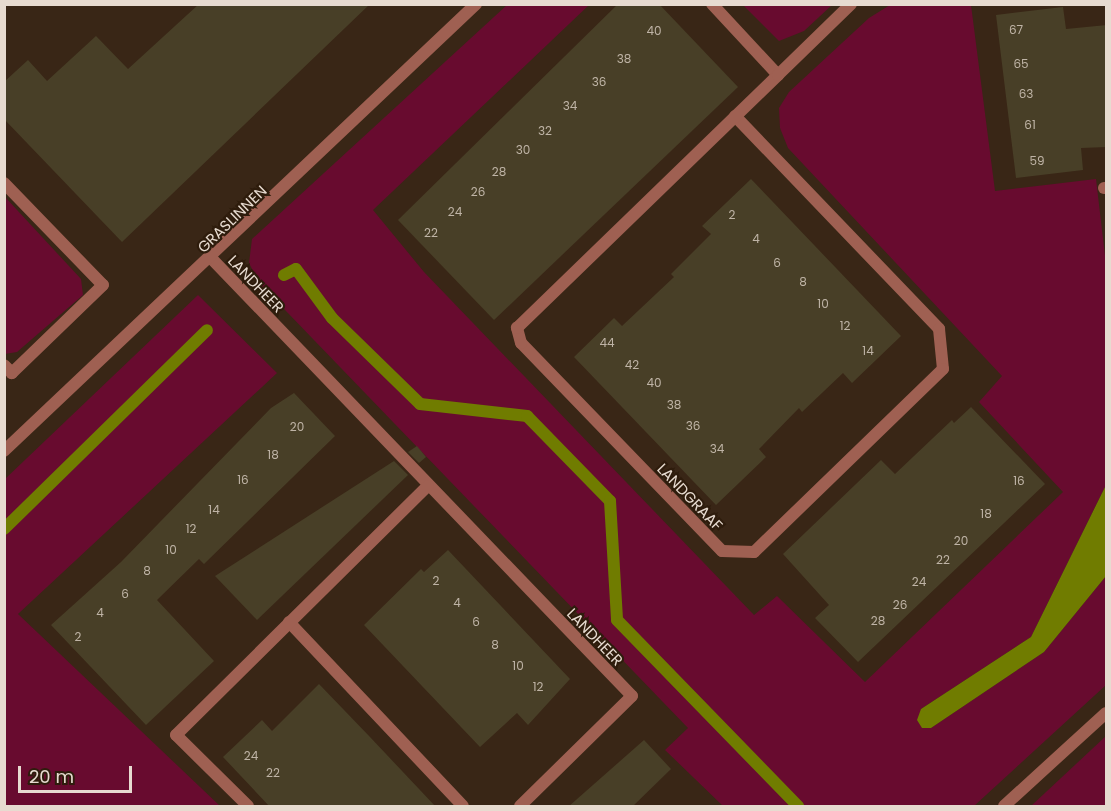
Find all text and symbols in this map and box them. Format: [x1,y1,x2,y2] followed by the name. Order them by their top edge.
[1009,23,1023,37] house number: 67
[646,24,662,38] house number: 40
[617,52,631,66] house number: 38
[1013,57,1029,71] house number: 65
[592,75,606,89] house number: 36
[1019,87,1033,101] house number: 63
[563,99,577,113] house number: 34
[1024,118,1036,132] house number: 61
[538,124,552,138] house number: 32
[516,143,530,157] house number: 30
[1029,154,1045,168] house number: 59
[492,165,506,179] house number: 28
[194,182,270,256] street label: GRASLINNEN
[471,185,485,199] house number: 26
[448,205,462,219] house number: 24
[729,208,735,222] house number: 2
[424,226,438,240] house number: 22
[752,232,760,246] house number: 4
[224,252,288,316] street label: LANDHEER
[773,256,781,270] house number: 6
[799,275,807,289] house number: 8
[817,297,829,311] house number: 10
[840,319,850,333] house number: 12
[599,336,615,350] house number: 44
[862,344,874,358] house number: 14
[625,358,639,372] house number: 42
[646,376,662,390] house number: 40
[667,398,681,412] house number: 38
[686,419,700,433] house number: 36
[290,420,304,434] house number: 20
[710,442,724,456] house number: 34
[267,448,279,462] house number: 18
[654,460,726,534] street label: LANDGRAAF
[237,473,249,487] house number: 16
[1013,474,1025,488] house number: 16
[208,503,220,517] house number: 14
[980,507,992,521] house number: 18
[186,522,196,536] house number: 12
[954,534,968,548] house number: 20
[165,543,177,557] house number: 10
[936,553,950,567] house number: 22
[143,564,151,578] house number: 8
[433,574,439,588] house number: 2
[912,575,926,589] house number: 24
[121,587,129,601] house number: 6
[453,596,461,610] house number: 4
[893,598,907,612] house number: 26
[563,605,627,669] street label: LANDHEER
[96,606,104,620] house number: 4
[871,614,885,628] house number: 28
[472,615,480,629] house number: 6
[75,630,81,644] house number: 2
[491,638,499,652] house number: 8
[512,659,524,673] house number: 10
[533,680,543,694] house number: 12
[244,749,258,763] house number: 24
[21,754,135,792] scale bar
[29,764,74,789] text: 20 m
[266,766,280,780] house number: 22

